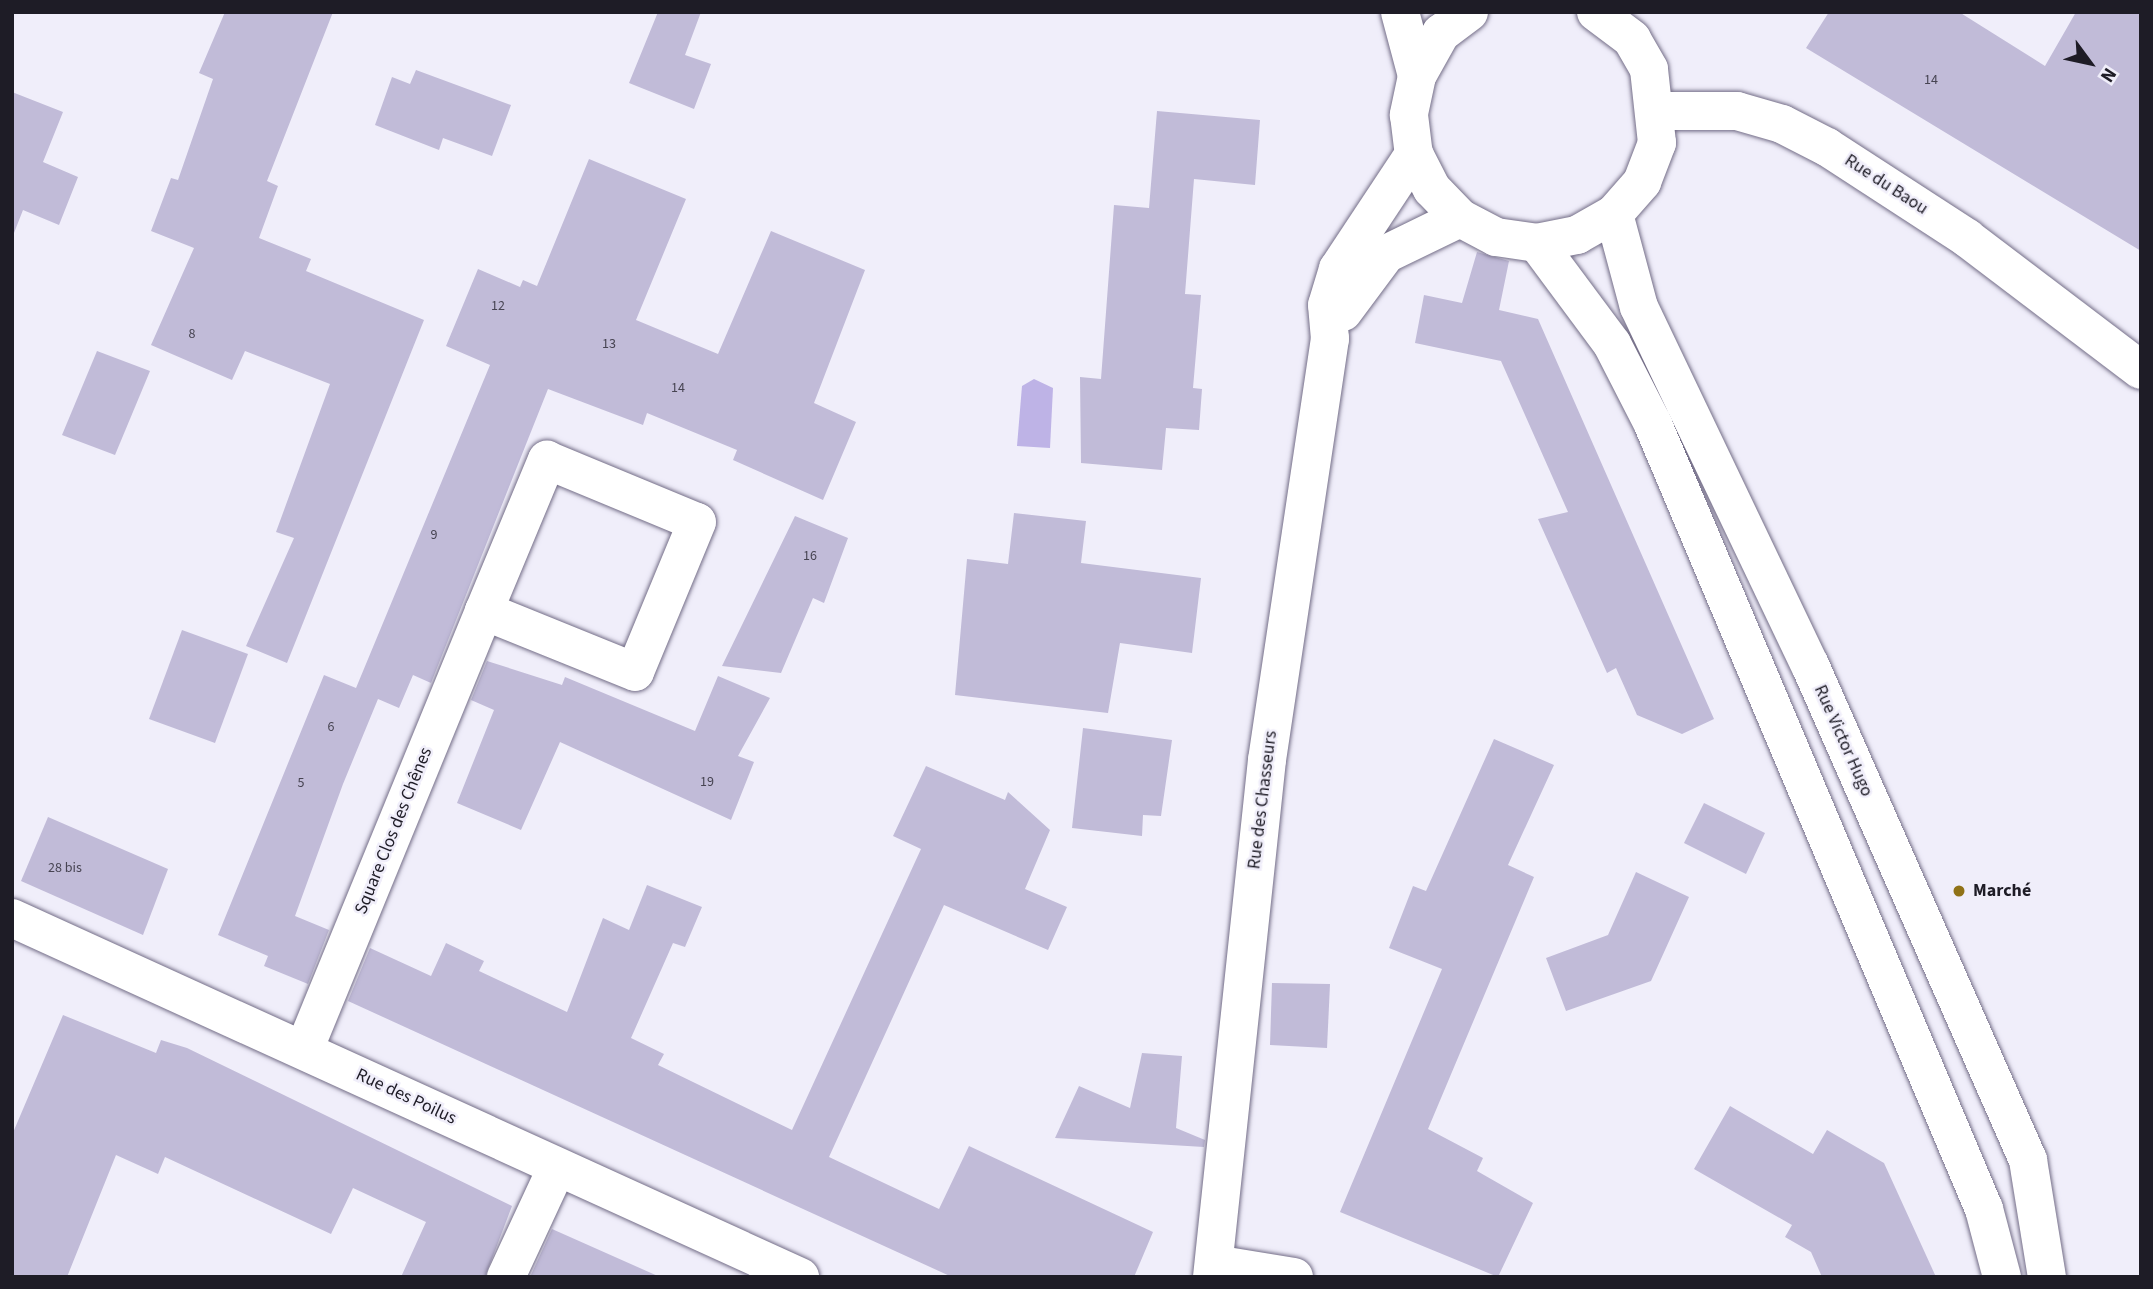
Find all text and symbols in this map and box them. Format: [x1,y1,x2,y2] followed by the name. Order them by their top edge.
[2055,28,2125,98] north arrow
[2093,62,2123,87] text: N
[1924,72,1938,88] house number: 14
[1840,150,1932,220] street label: Rue du Baou
[491,298,505,314] house number: 12
[189,326,195,342] house number: 8
[602,336,616,352] house number: 13
[671,380,685,396] house number: 14
[431,527,437,543] house number: 9
[803,548,817,564] house number: 16
[1809,682,1877,800] street label: Rue Victor Hugo
[328,719,334,735] house number: 6
[1244,730,1282,870] street label: Rue des Chasseurs
[351,744,437,918] street label: Square Clos des Chênes
[700,774,714,790] house number: 19
[298,775,304,791] house number: 5
[48,860,82,876] house number: 28 bis
[1973,880,2031,902] place label: Marché
[1951,883,1967,899] marker: Marché
[352,1064,460,1130] street label: Rue des Poilus

